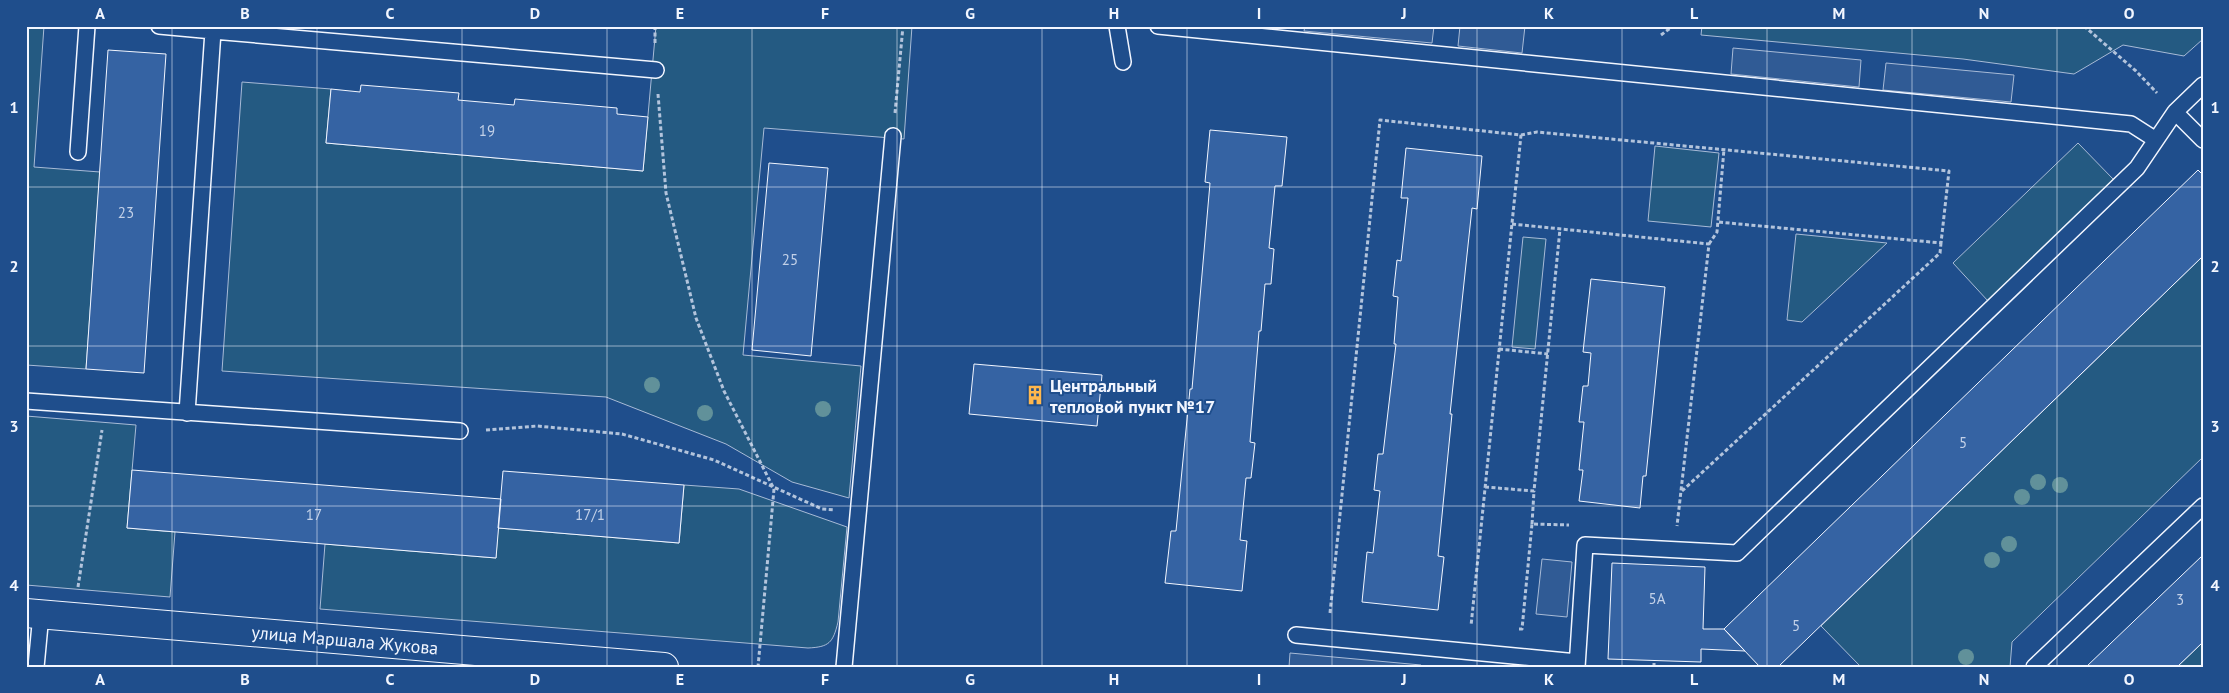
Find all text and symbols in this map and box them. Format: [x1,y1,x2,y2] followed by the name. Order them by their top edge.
[95,3,105,23] text: A
[240,3,250,23] text: B
[386,3,395,23] text: C
[530,3,540,23] text: D
[676,3,684,23] text: E
[821,3,829,23] text: F
[965,3,975,23] text: G
[1109,3,1119,23] text: H
[1257,3,1261,23] text: I
[1400,3,1407,23] text: J
[1544,3,1554,23] text: K
[1690,3,1699,23] text: L
[1833,3,1845,23] text: M
[1979,3,1989,23] text: N
[2124,3,2135,23] text: O
[9,97,19,117] text: 1
[2210,97,2220,117] text: 1
[479,121,495,140] house number: 19
[118,203,134,222] house number: 23
[782,250,798,269] house number: 25
[9,256,19,276] text: 2
[2210,256,2220,276] text: 2
[1050,374,1215,418] place label: Центральный тепловой пункт №17
[1024,384,1046,406] building icon: Центральный тепловой пункт №17
[9,416,19,436] text: 3
[2210,416,2220,436] text: 3
[1959,433,1967,452] house number: 5
[306,505,322,524] house number: 17
[575,505,605,524] house number: 17/1
[9,575,19,595] text: 4
[2210,575,2220,595] text: 4
[1649,589,1666,608] house number: 5А
[2176,590,2184,609] house number: 3
[1792,616,1800,635] house number: 5
[251,620,439,660] street label: улица Маршала Жукова
[95,669,105,689] text: A
[240,669,250,689] text: B
[386,669,395,689] text: C
[530,669,540,689] text: D
[676,669,684,689] text: E
[821,669,829,689] text: F
[965,669,975,689] text: G
[1109,669,1119,689] text: H
[1257,669,1261,689] text: I
[1400,669,1407,689] text: J
[1544,669,1554,689] text: K
[1690,669,1699,689] text: L
[1833,669,1845,689] text: M
[1979,669,1989,689] text: N
[2124,669,2135,689] text: O

